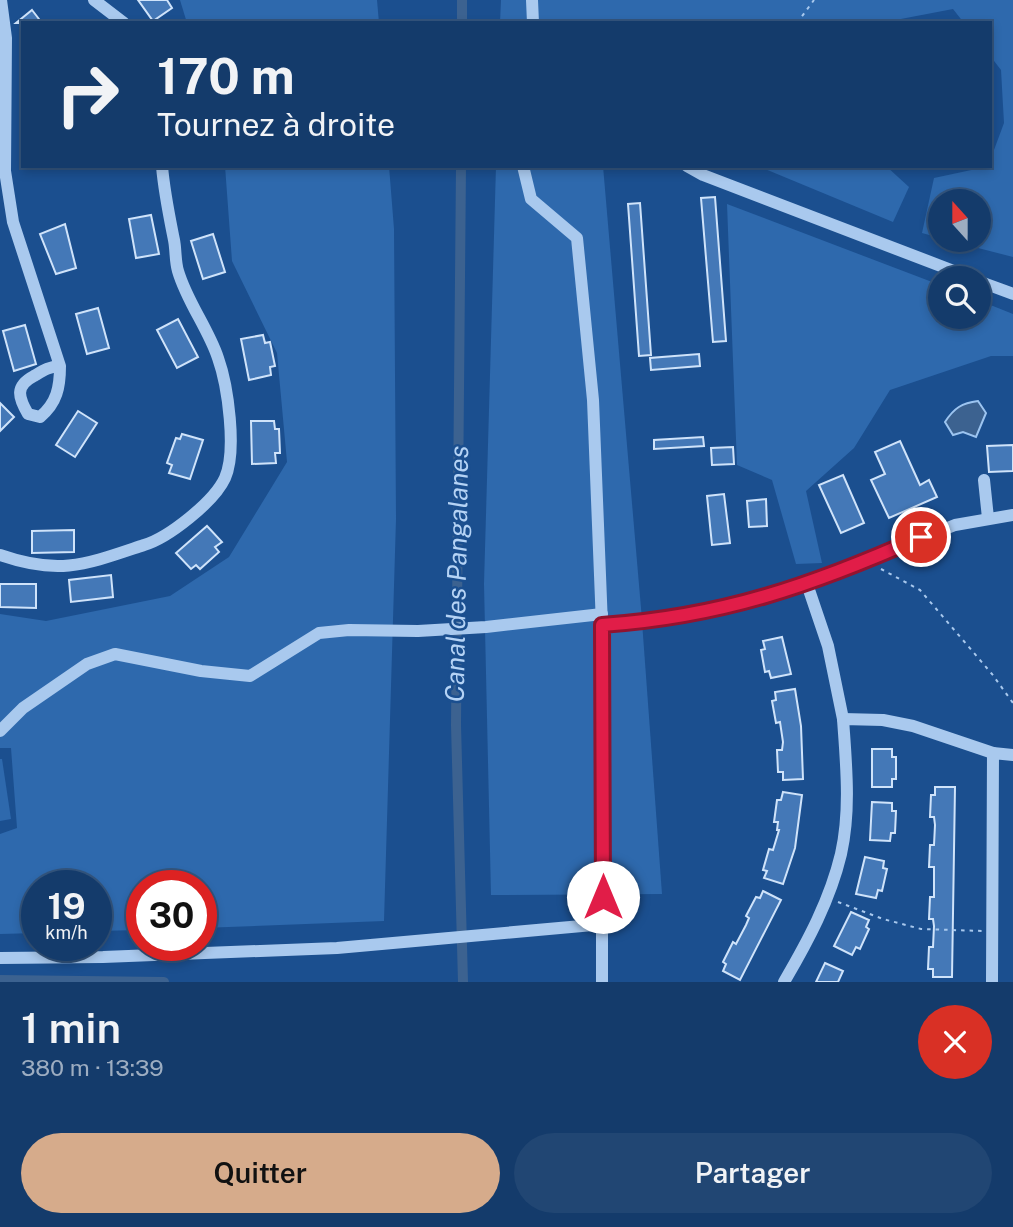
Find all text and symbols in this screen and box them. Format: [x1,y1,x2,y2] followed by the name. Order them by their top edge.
[157,47,295,105] text: 170 m
[42,49,133,140] icon: right
[157,106,395,143] text: Tournez à droite
[928,189,990,252] north arrow
[928,189,991,329] map controls
[928,266,991,329] button: search
[439,445,474,703] water label: Canal des Pangalanes
[891,507,951,567] pin
[902,518,940,556] icon: arrive
[566,860,640,934] position arrow
[126,870,217,961] speed limit sign: 30
[47,886,86,927] text: 19
[45,922,88,943] text: km/h
[21,1003,121,1052] text: 1 min
[918,1005,992,1079] button: close
[21,1054,164,1081] text: 380 m · 13:39
[21,1133,500,1213] button: Quitter
[514,1133,992,1213] button: Partager

